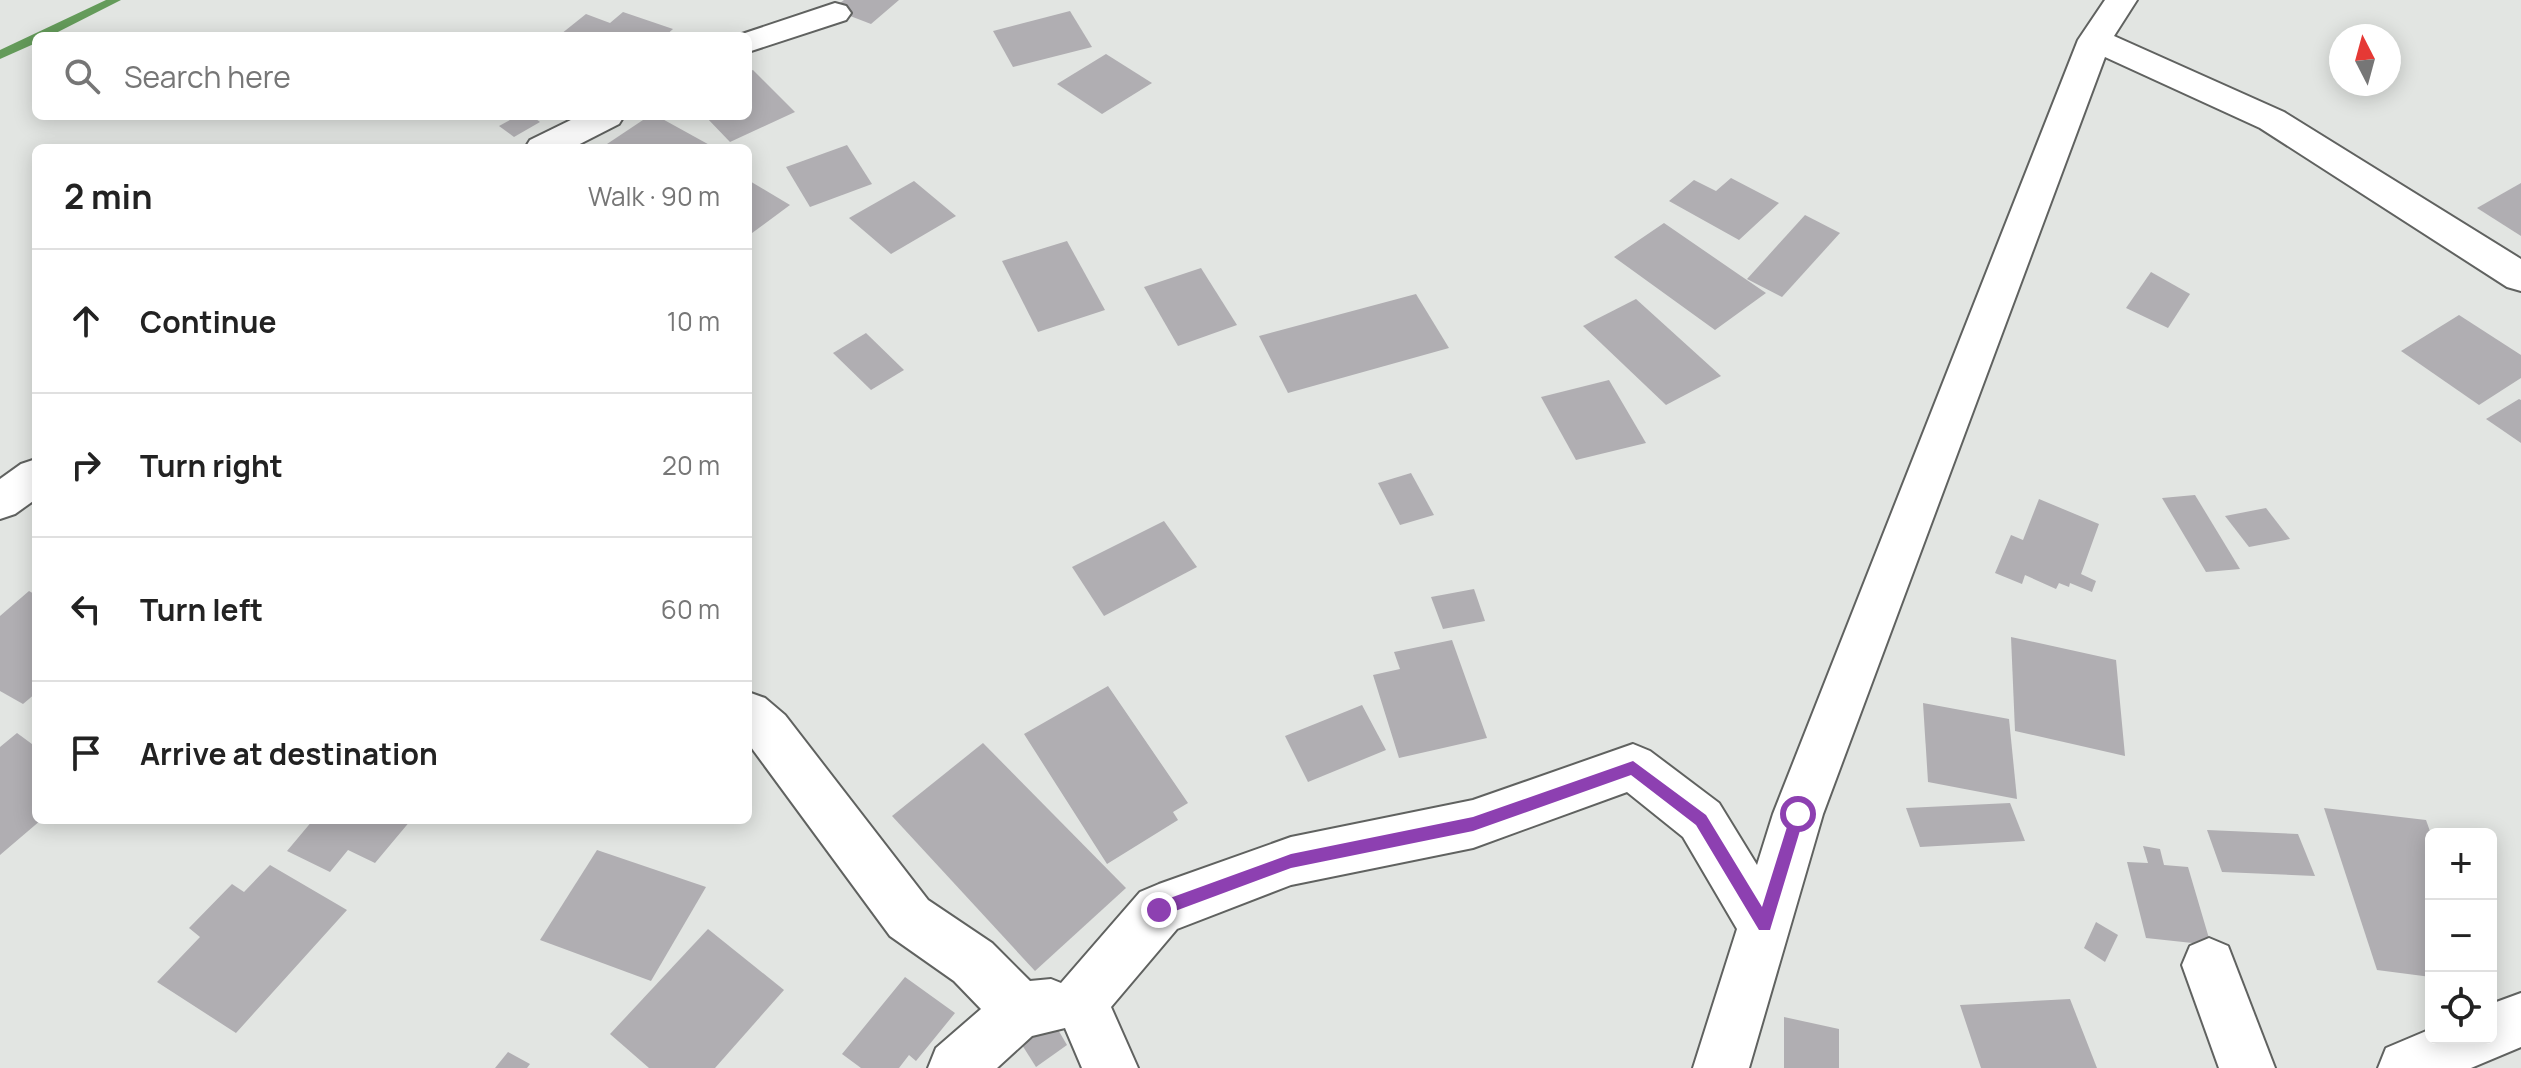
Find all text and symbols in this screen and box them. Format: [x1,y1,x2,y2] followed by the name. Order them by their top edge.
[2329,24,2401,96] north arrow
[32,32,752,120] search box
[60,54,104,98] icon: search
[124,56,291,97] text: Search here
[64,173,152,219] text: 2 min
[588,178,720,214] text: Walk · 90 m
[64,299,108,343] icon: ahead
[140,301,276,342] text: Continue
[667,303,720,339] text: 10 m
[64,443,108,487] icon: right
[140,445,283,486] text: Turn right
[662,447,720,483] text: 20 m
[64,587,108,631] icon: left
[140,589,263,630] text: Turn left
[661,591,720,627] text: 60 m
[64,731,108,775] icon: arrive
[140,733,438,774] text: Arrive at destination
[1780,796,1816,832] route start
[2425,828,2497,1044] map controls
[2425,828,2497,900] button: +
[1141,892,1177,928] route end
[2425,900,2497,972] button: −
[2425,972,2497,1044] button: locate

